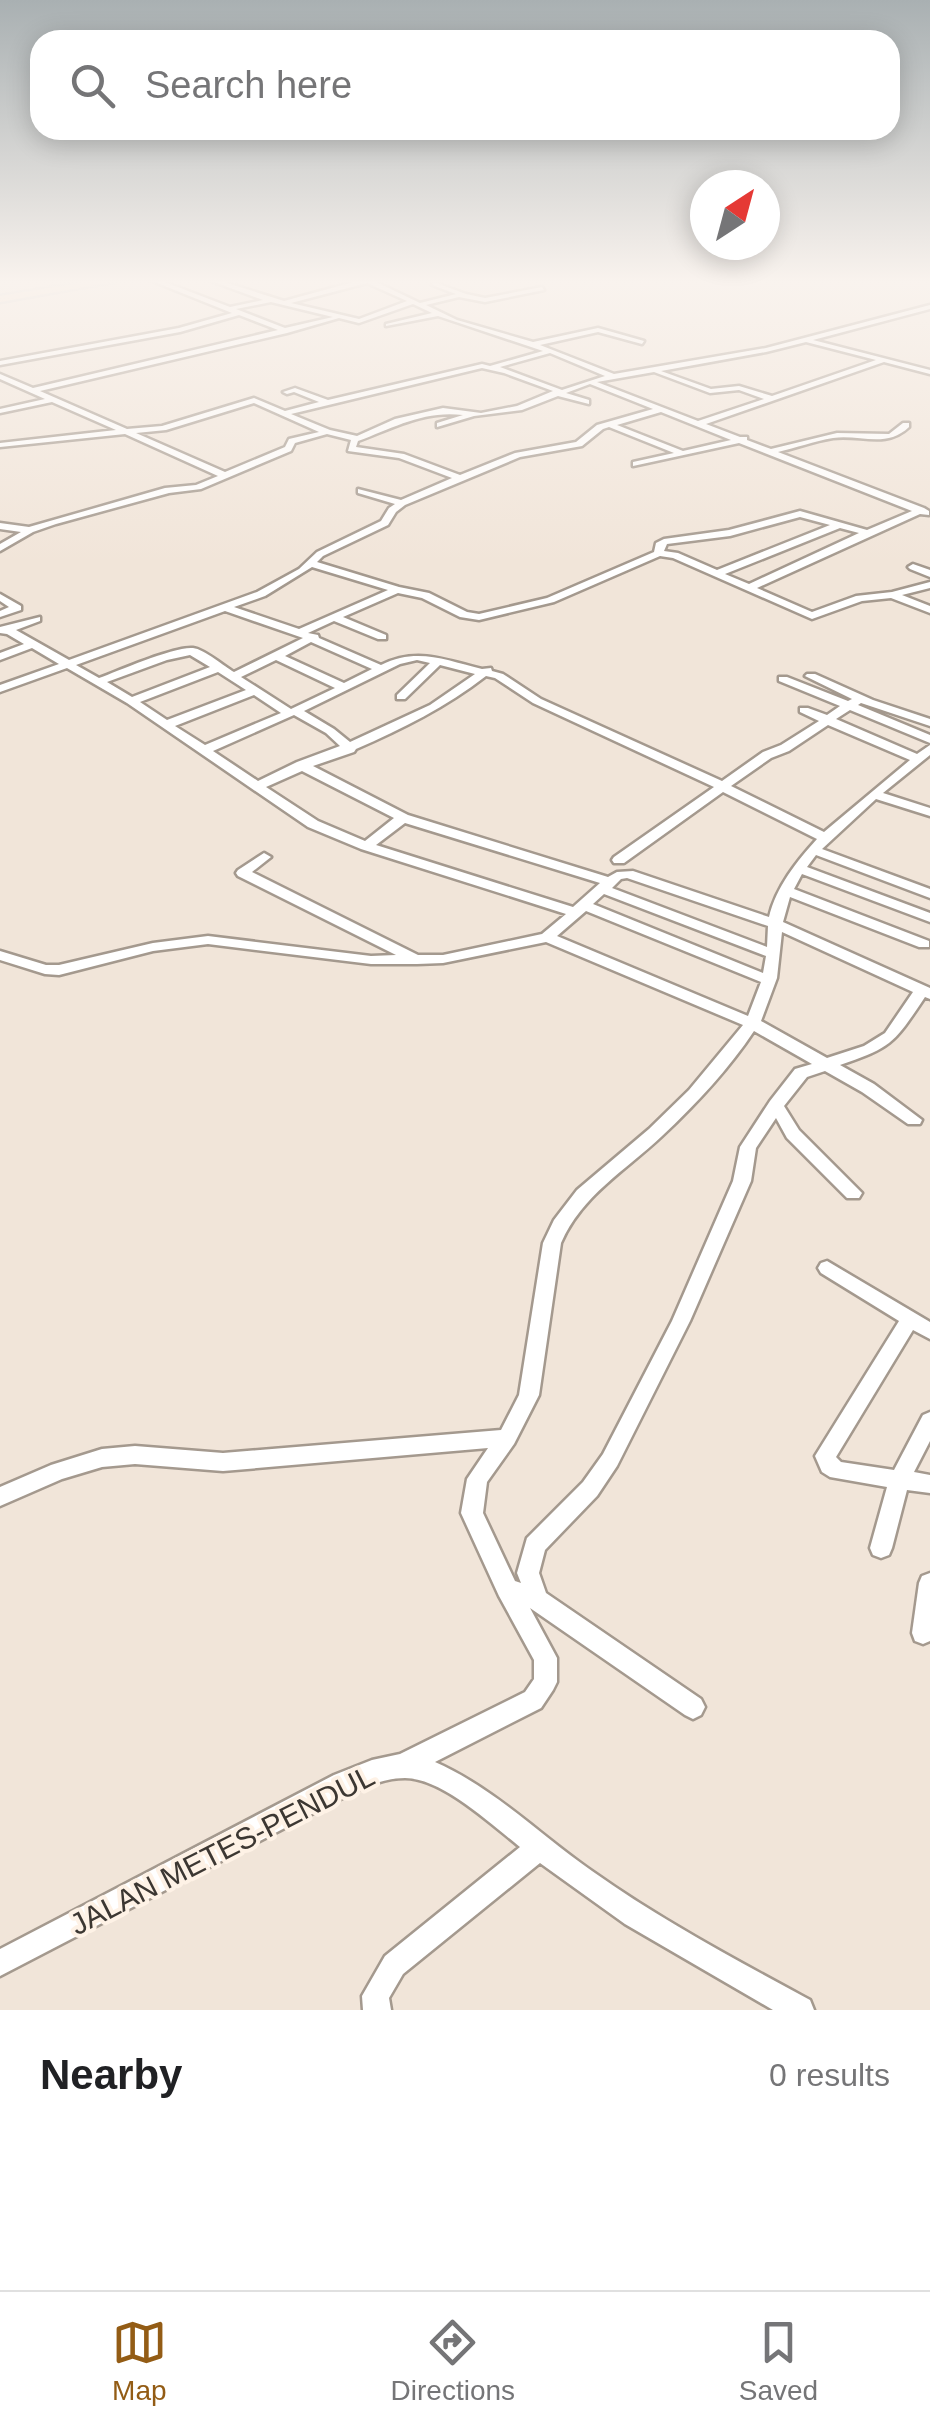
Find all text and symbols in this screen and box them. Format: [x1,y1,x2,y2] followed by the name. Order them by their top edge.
[30,30,900,140] search box
[65,58,120,113] icon: search
[145,64,352,106] text: Search here
[690,170,780,260] north arrow
[64,1759,380,1941] street label: JALAN METES-PENDUL
[40,2051,182,2098] text: Nearby
[769,2057,890,2093] text: 0 results
[112,2315,167,2407] tab: Map
[391,2315,515,2407] tab: Directions
[739,2315,818,2407] tab: Saved

